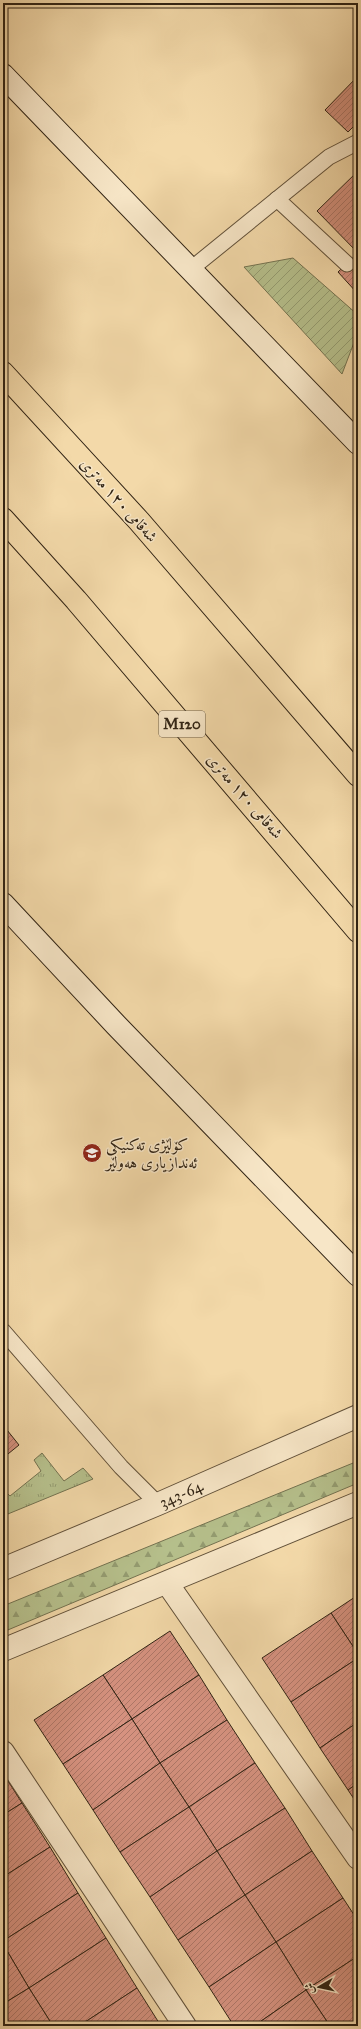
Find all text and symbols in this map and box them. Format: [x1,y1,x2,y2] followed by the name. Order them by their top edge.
[76,454,162,546] street label: شەقامی ١٢٠ مەتری
[159,711,205,737] road number: M120
[203,750,287,842] street label: شەقامی ١٢٠ مەتری
[104,1135,198,1173] place label: کۆلێژی تەکنیکی ئەندازیاری هەولێر
[81,1142,103,1164] school or university icon: کۆلێژی تەکنیکی ئەندازیاری هەولێر
[156,1476,207,1512] street label: 343-64
[299,1967,339,2007] north arrow
[302,1982,317,1995] text: ش

